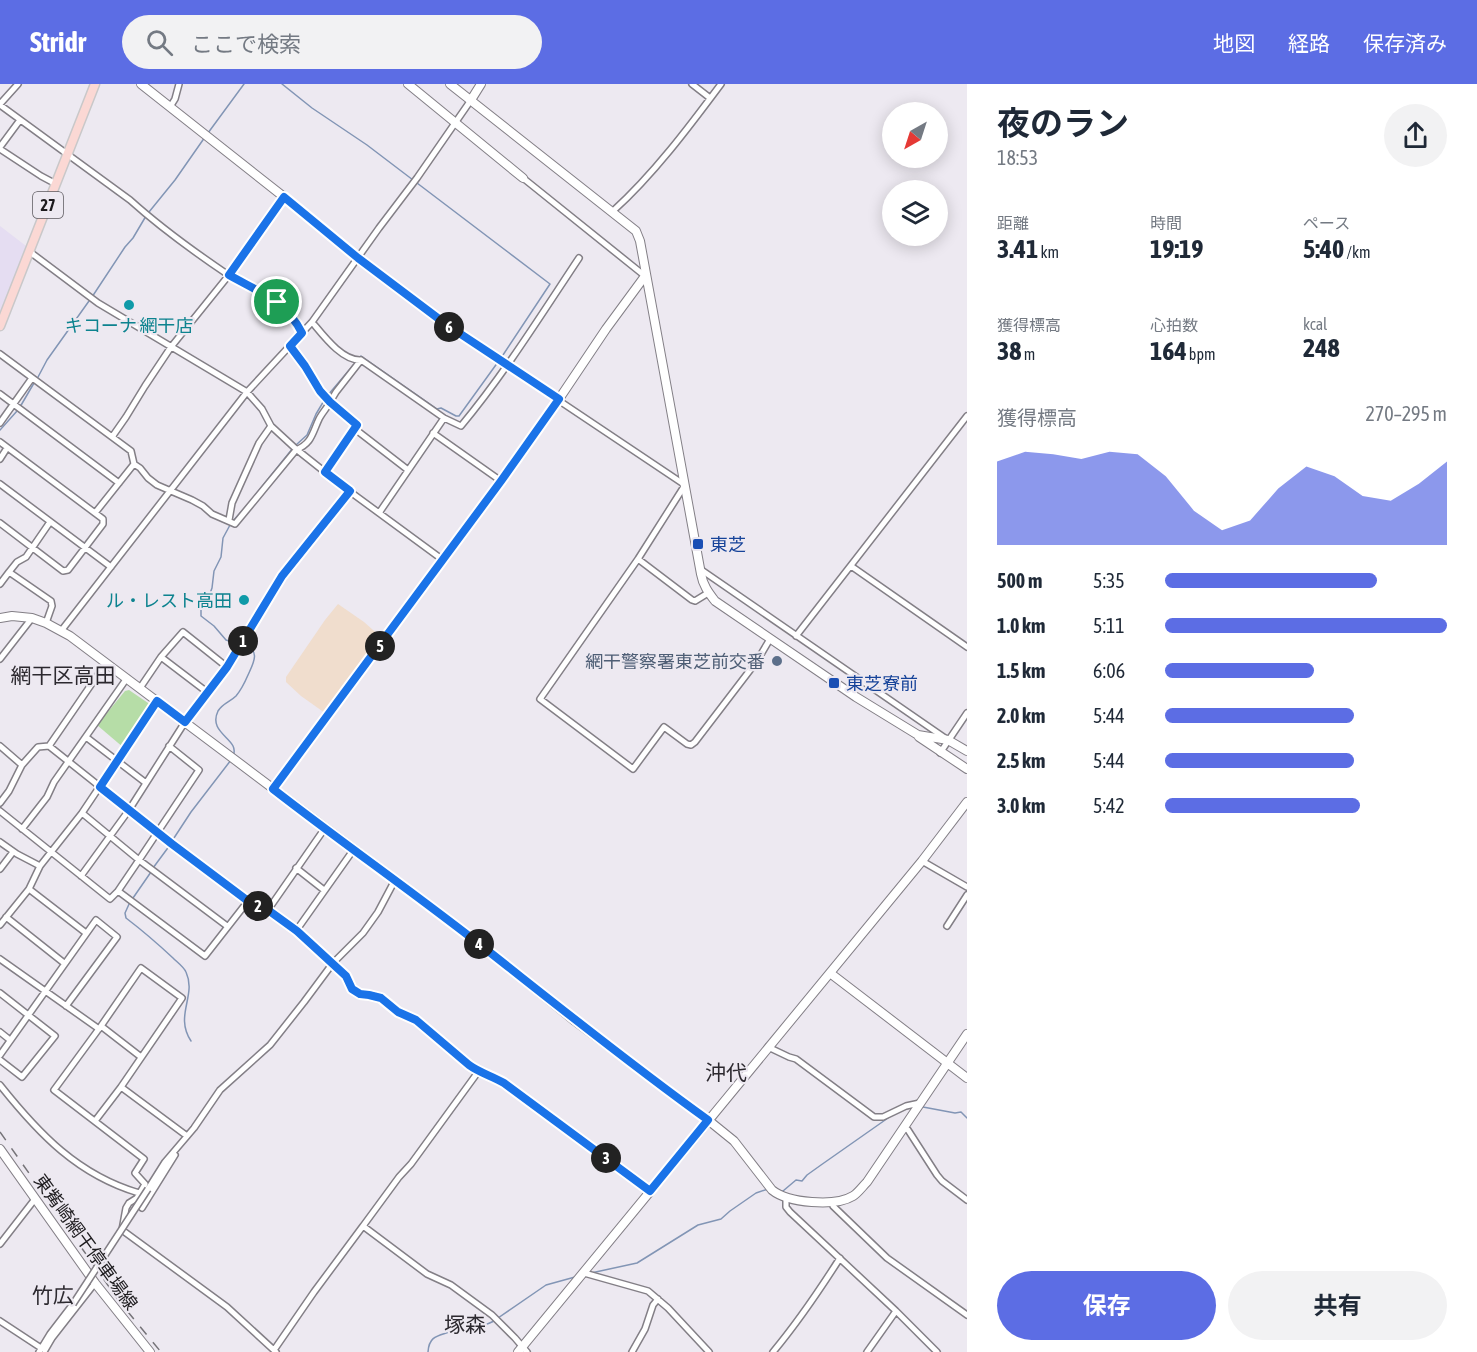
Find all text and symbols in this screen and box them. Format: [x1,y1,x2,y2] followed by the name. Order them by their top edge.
[122,15,542,69] search box
[30,26,86,58] text: Stridr
[143,26,176,59] icon: search
[191,31,301,57] text: ここで検索
[1213,31,1255,55] text: 地図
[1288,31,1330,55] text: 経路
[1363,31,1447,55] text: 保存済み
[882,102,948,168] north arrow
[882,102,948,246] map controls
[997,104,1129,142] text: 夜のラン
[1384,104,1447,167] button: share
[997,146,1038,169] text: 18:53
[882,180,948,246] button: layers
[33,192,63,218] road number: 27
[997,214,1029,232] text: 距離
[1150,214,1182,232] text: 時間
[1303,214,1350,232] text: ペース
[997,234,1038,264] text: 3.41
[1150,234,1204,264] text: 19:19
[1303,234,1344,264] text: 5:40
[1038,243,1059,261] text: km
[1344,243,1370,261] text: /km
[251,276,302,327] pin
[260,285,293,318] icon: arrive
[122,298,136,312] marker: キコーナ 網干店
[434,312,464,342] pin: 6
[65,315,193,336] place label: キコーナ 網干店
[1303,315,1327,333] text: kcal
[997,316,1061,334] text: 獲得標高
[1150,316,1198,334] text: 心拍数
[445,318,453,336] text: 6
[1303,333,1340,363] text: 248
[997,336,1021,366] text: 38
[1150,336,1187,366] text: 164
[1021,345,1035,363] text: m
[1187,345,1216,363] text: bpm
[1365,402,1447,425] text: 270–295 m
[997,406,1077,429] text: 獲得標高
[710,534,746,555] place label: 東芝
[691,537,705,551] marker: 東芝
[997,569,1042,592] text: 500 m
[1093,569,1125,592] text: 5:35
[106,590,232,611] place label: ル・レスト高田
[237,593,251,607] marker: ル・レスト高田
[997,614,1045,637] text: 1.0 km
[1093,614,1125,637] text: 5:11
[228,626,258,656] pin: 1
[365,631,395,661] pin: 5
[239,632,247,650] text: 1
[376,637,384,655] text: 5
[585,651,765,672] place label: 網干警察署東芝前交番
[770,654,784,668] marker: 網干警察署東芝前交番
[997,659,1045,682] text: 1.5 km
[1093,659,1125,682] text: 6:06
[11,663,116,687] district label: 網干区高田
[846,673,918,694] place label: 東芝寮前
[827,676,841,690] marker: 東芝寮前
[997,704,1045,727] text: 2.0 km
[1093,704,1125,727] text: 5:44
[997,749,1045,772] text: 2.5 km
[1093,749,1125,772] text: 5:44
[997,794,1045,817] text: 3.0 km
[1093,794,1125,817] text: 5:42
[243,891,273,921] pin: 2
[254,897,262,915] text: 2
[464,929,494,959] pin: 4
[475,935,483,953] text: 4
[705,1060,747,1084] district label: 沖代
[591,1143,621,1173] pin: 3
[602,1149,610,1167] text: 3
[30,1170,142,1314] street label: 東觜崎網干停車場線
[997,1271,1216,1340] button: 保存
[1228,1271,1447,1340] button: 共有
[32,1283,74,1307] district label: 竹広
[444,1312,486,1336] district label: 塚森

